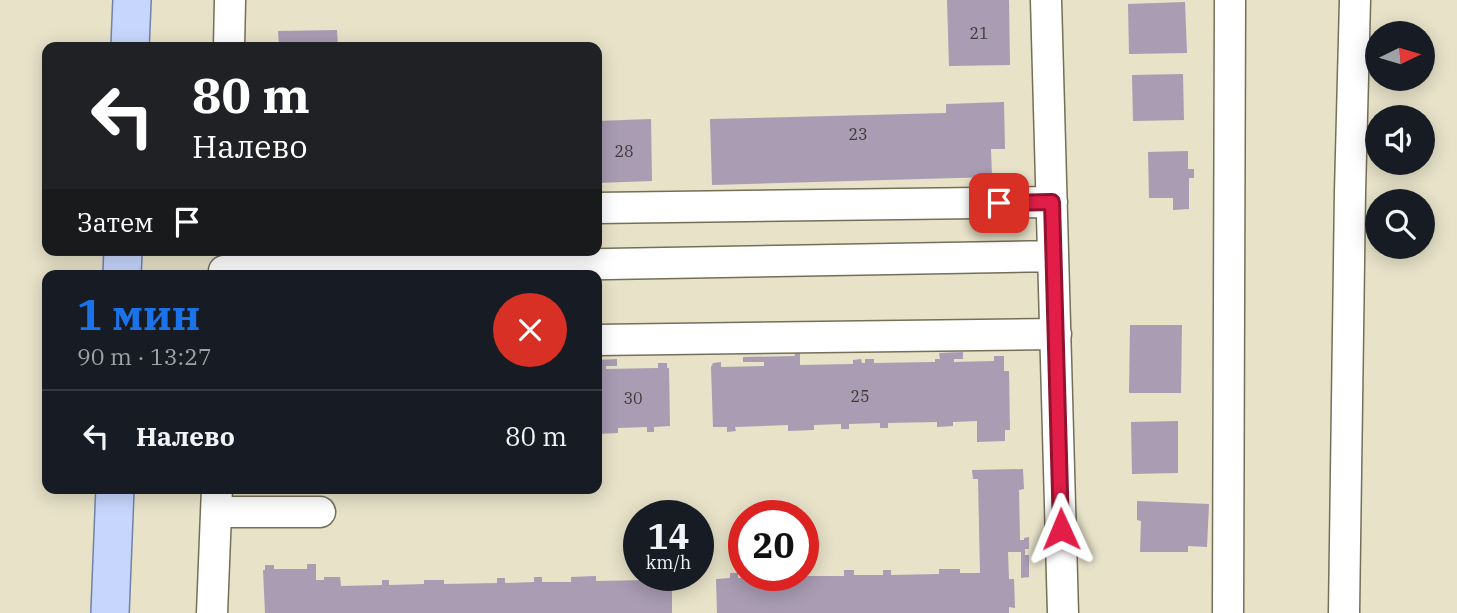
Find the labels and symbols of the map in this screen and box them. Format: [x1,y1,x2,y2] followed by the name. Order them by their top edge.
[1365,21,1435,91] north arrow
[969,23,989,43] house number: 21
[848,124,868,144] house number: 23
[614,141,634,161] house number: 28
[969,173,1029,233] pin
[850,386,870,406] house number: 25
[623,388,643,408] house number: 30
[1024,492,1098,566] position arrow
[728,500,819,591] speed limit sign: 20

